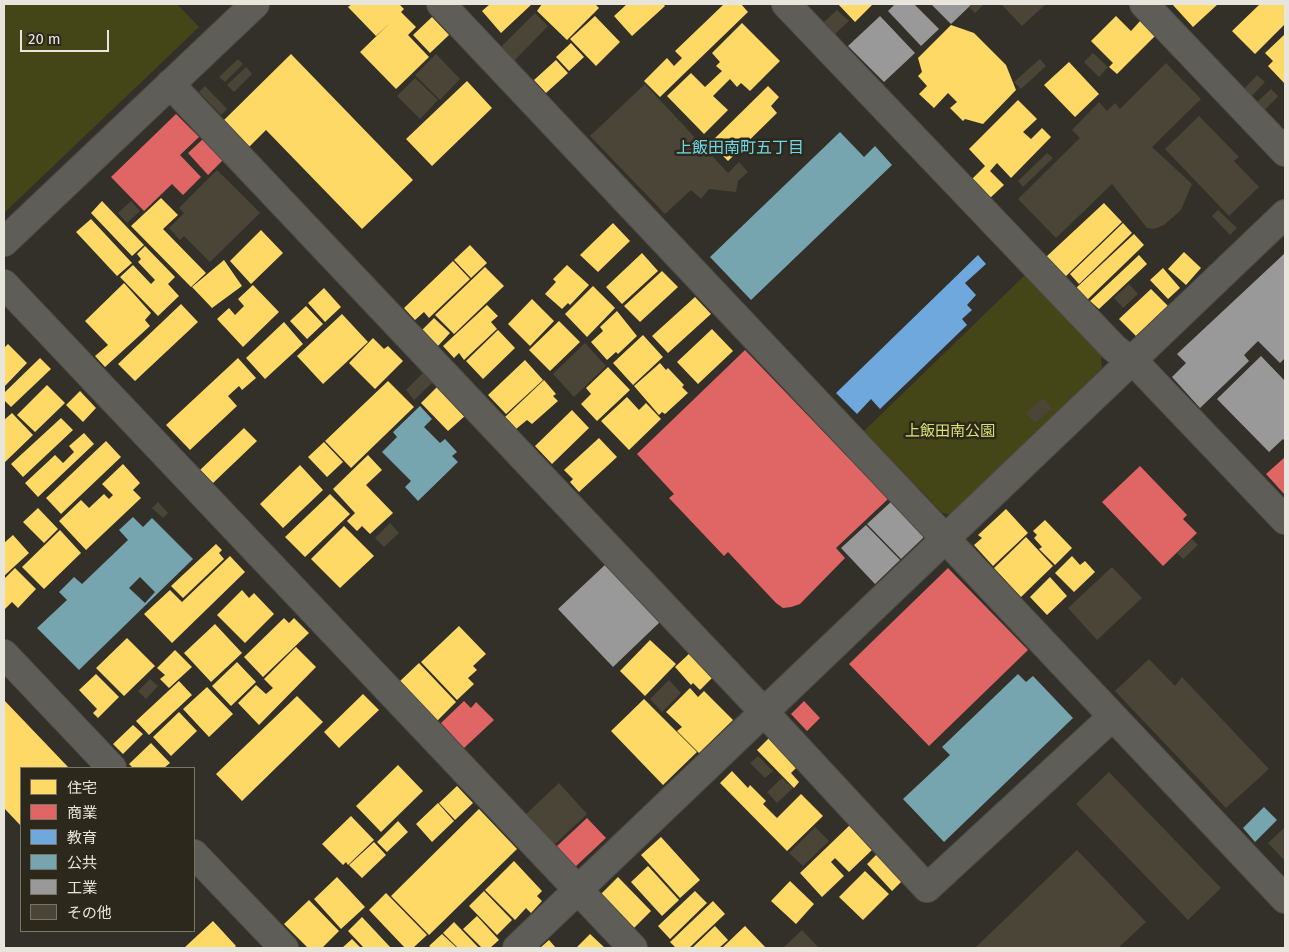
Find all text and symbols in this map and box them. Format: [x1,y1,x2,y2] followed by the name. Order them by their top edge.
[22,20,111,52] scale bar
[28,30,61,48] text: 20 m
[676,139,804,159] district label: 上飯田南町五丁目
[905,423,995,441] park label: 上飯田南公園
[20,767,195,932] legend
[67,779,97,797] text: 住宅
[67,804,97,822] text: 商業
[67,829,97,847] text: 教育
[67,854,97,872] text: 公共
[67,879,97,897] text: 工業
[67,904,112,922] text: その他

